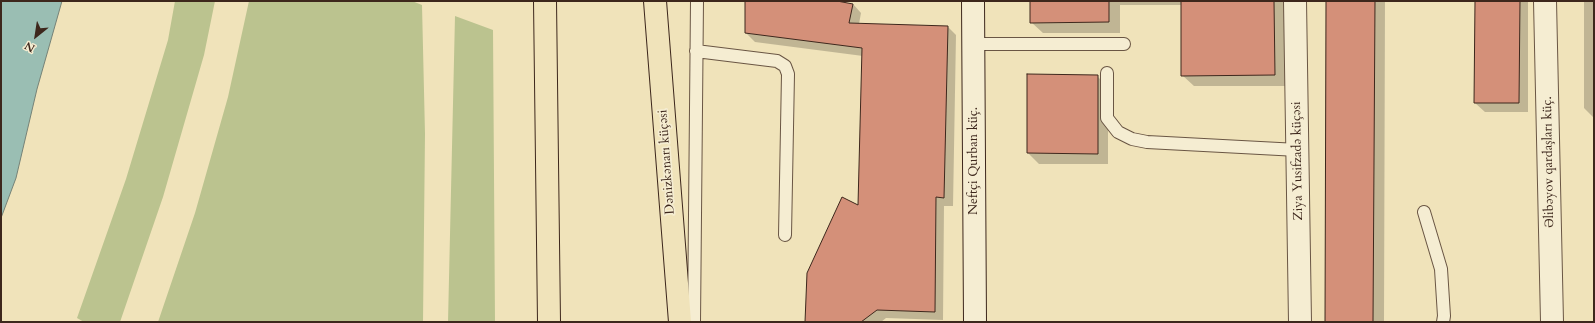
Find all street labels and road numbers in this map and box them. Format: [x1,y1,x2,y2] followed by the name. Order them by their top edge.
[1540,96,1558,228] street label: Əlibəyov qardaşları küç.
[1289,101,1307,221] street label: Ziya Yusifzadə küçəsi
[966,107,982,215] street label: Neftçi Qurban küç.
[656,109,678,215] street label: Dənizkənarı küçəsi

